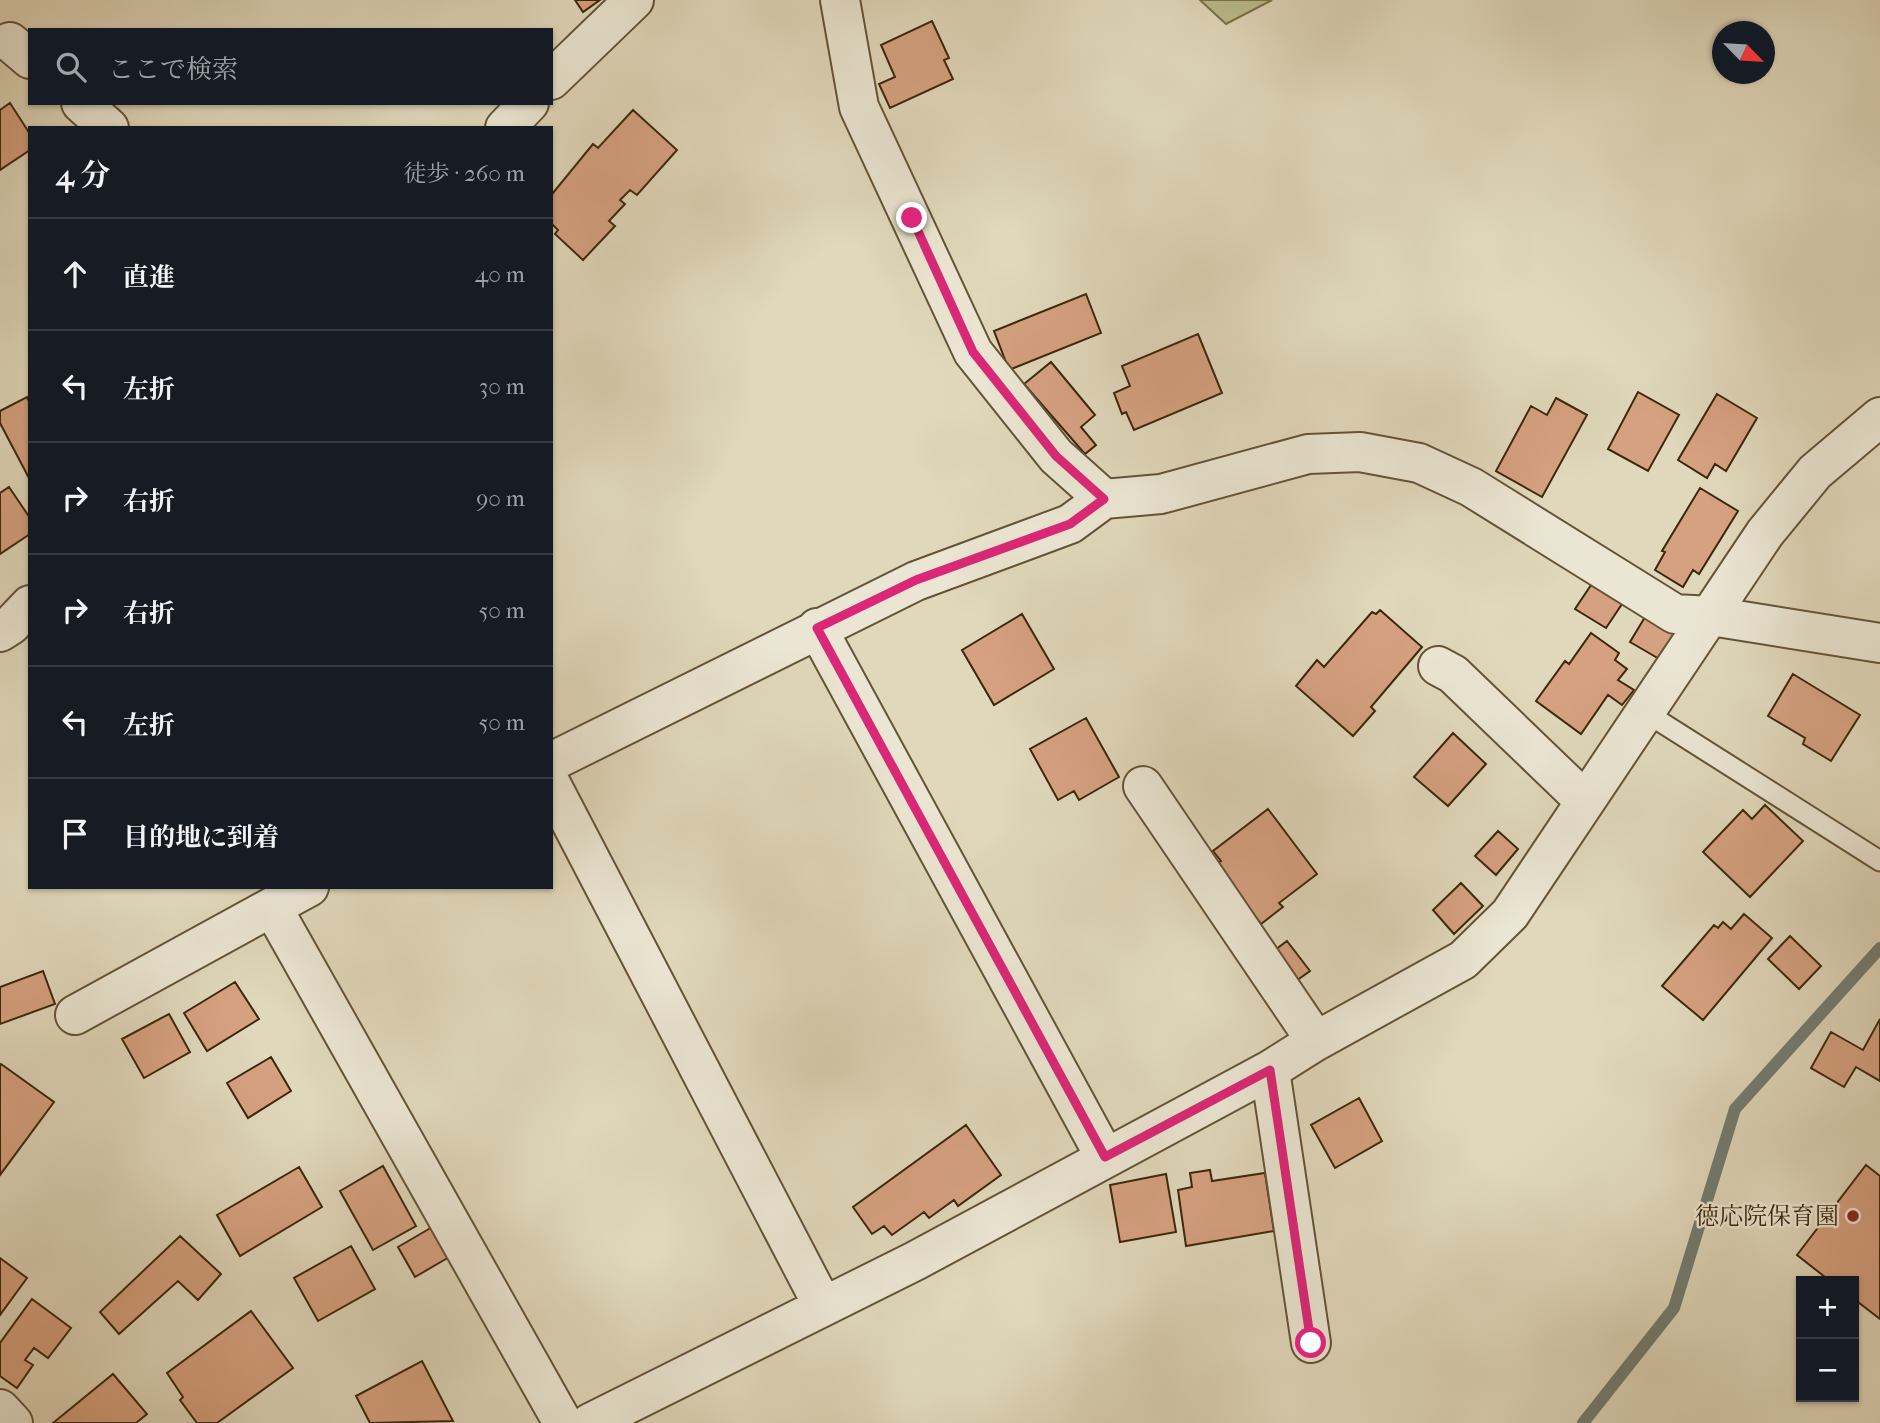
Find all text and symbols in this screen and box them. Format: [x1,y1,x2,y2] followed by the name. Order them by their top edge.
[1712,21,1775,84] north arrow
[28,28,553,105] search box
[52,48,90,86] icon: search
[108,54,238,85] text: ここで検索
[56,158,110,193] text: 4 分
[403,160,525,187] text: 徒歩 · 260 m
[896,202,927,233] route end
[56,255,94,293] icon: ahead
[475,261,525,288] text: 40 m
[123,262,175,293] text: 直進
[56,367,94,405] icon: left
[479,373,525,400] text: 30 m
[123,374,175,405] text: 左折
[56,479,94,517] icon: right
[476,485,525,512] text: 90 m
[123,486,175,517] text: 右折
[56,591,94,629] icon: right
[478,597,525,624] text: 50 m
[123,598,175,629] text: 右折
[56,703,94,741] icon: left
[478,709,525,736] text: 50 m
[123,710,175,741] text: 左折
[56,815,94,853] icon: arrive
[123,822,279,853] text: 目的地に到着
[1695,1202,1839,1230] place label: 徳応院保育園
[1845,1208,1861,1224] marker: 徳応院保育園
[1796,1276,1859,1402] map controls
[1796,1276,1859,1339] button: +
[1295,1327,1326,1358] route start
[1796,1339,1859,1402] button: −

